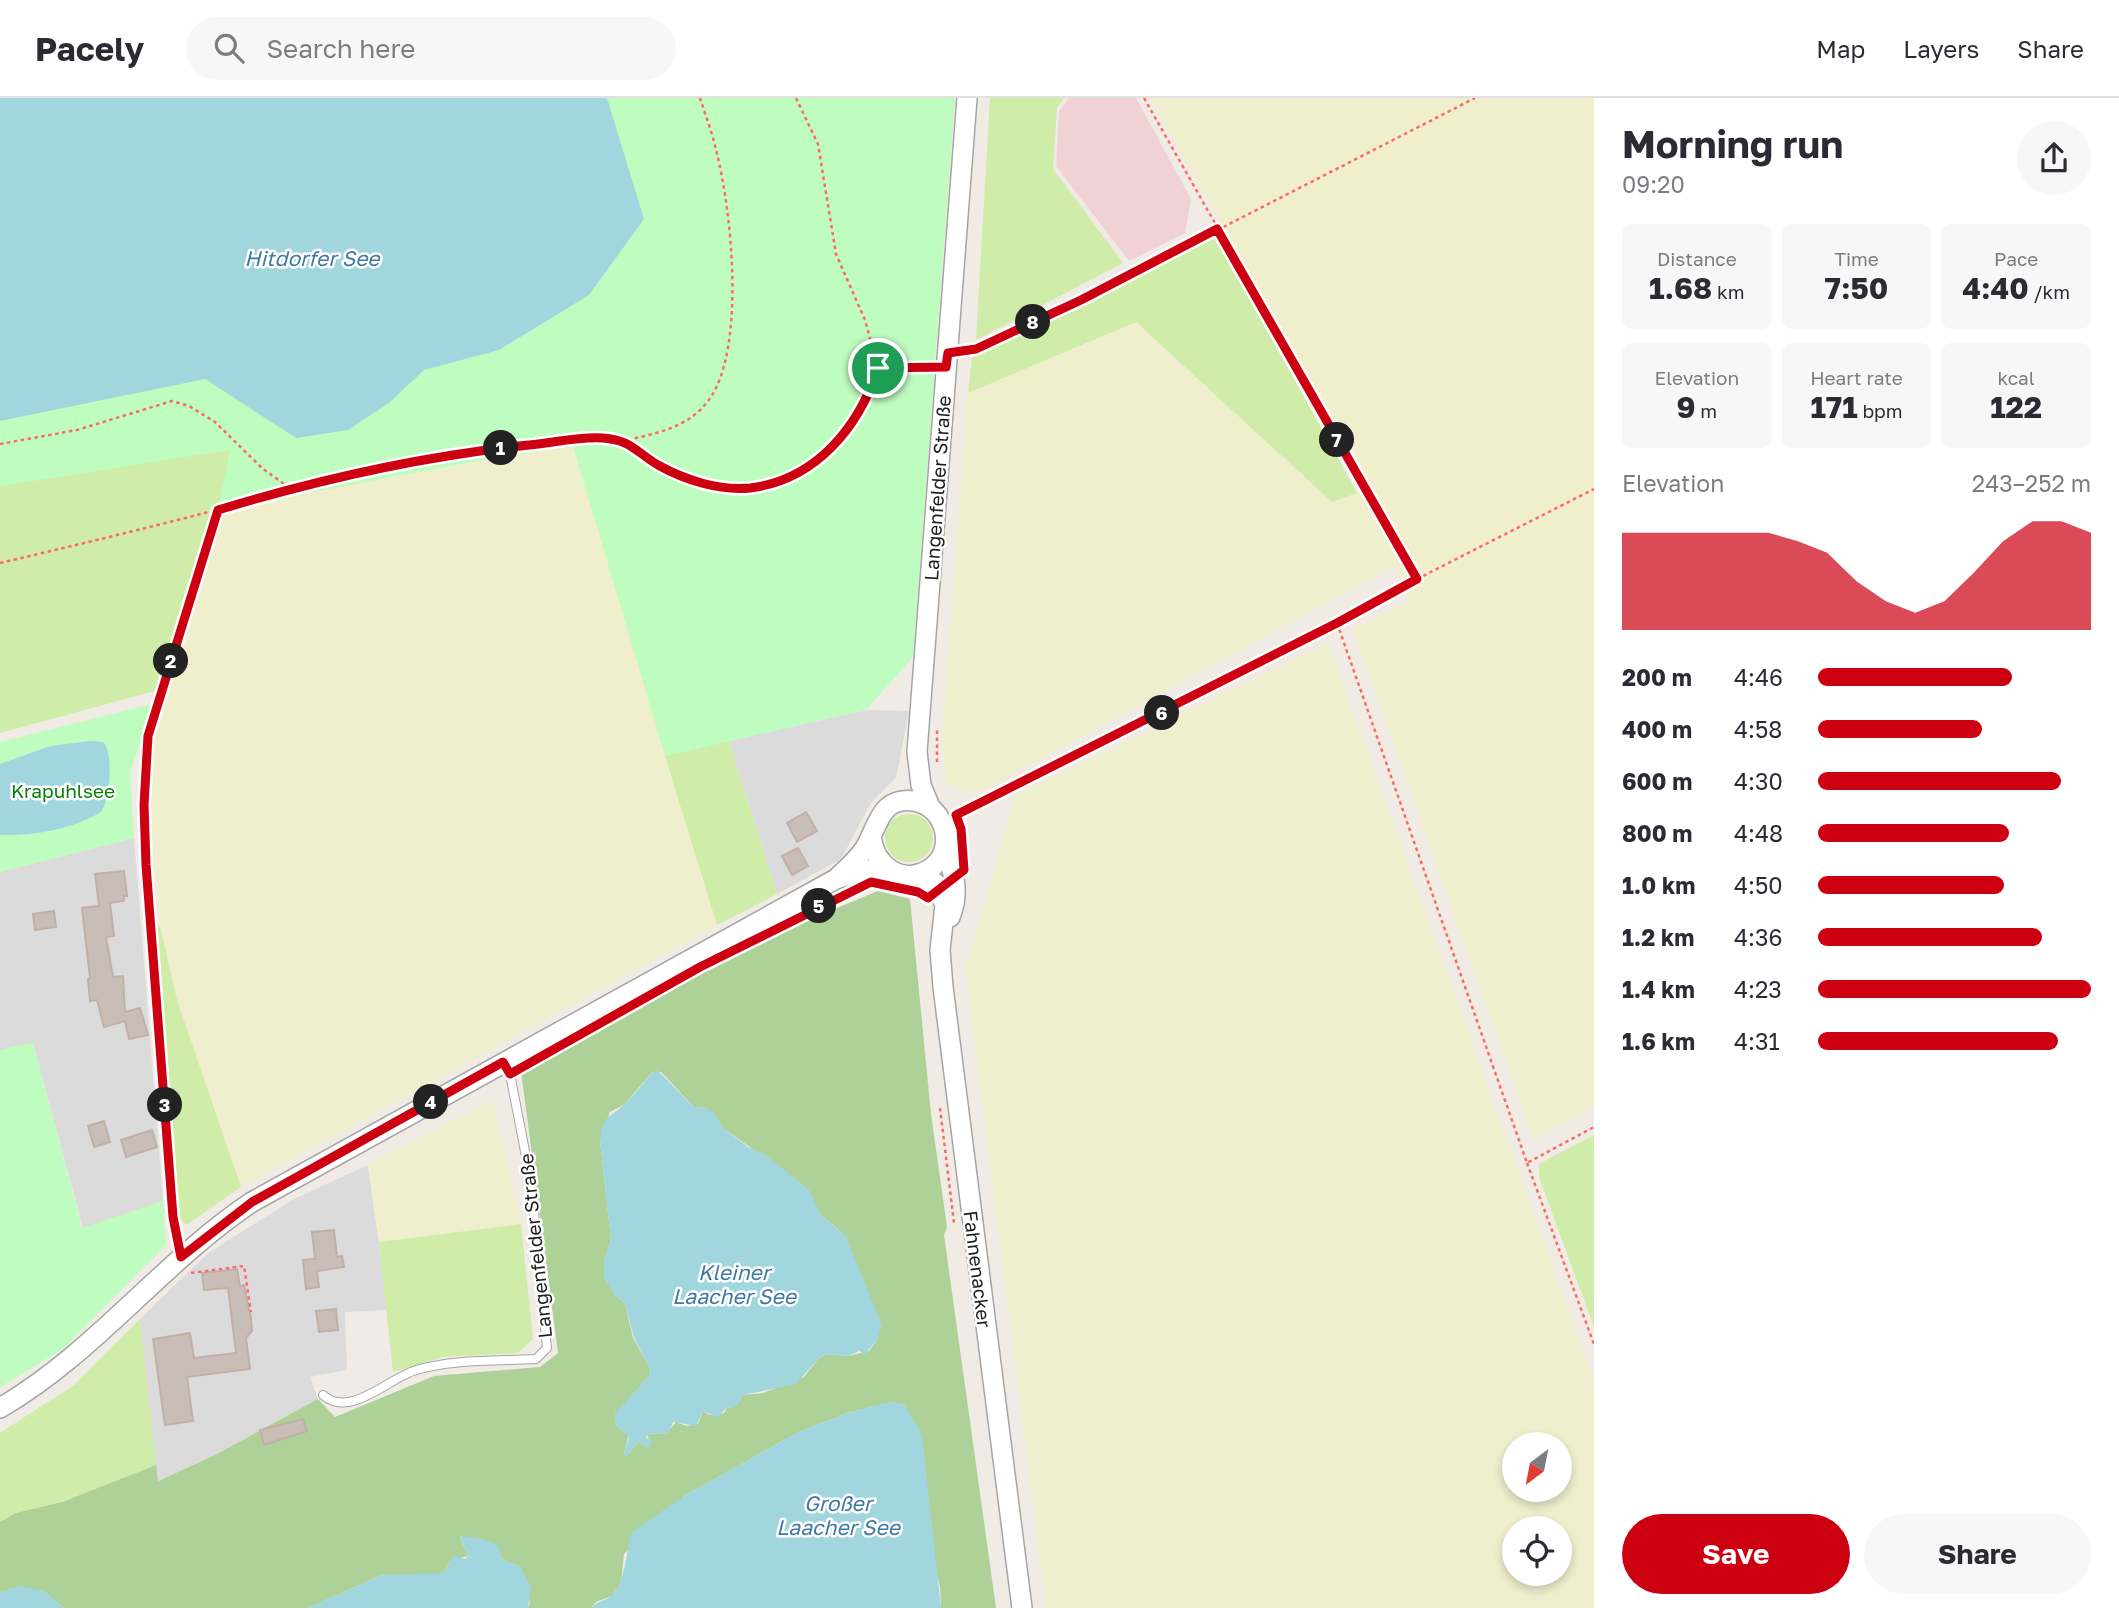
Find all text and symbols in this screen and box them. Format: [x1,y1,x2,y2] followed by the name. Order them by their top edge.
[186,17,676,80] search box
[35,29,144,68] text: Pacely
[210,29,248,67] icon: search
[266,33,415,64] text: Search here
[1816,34,1865,63] text: Map
[1903,34,1979,63] text: Layers
[2017,34,2084,63] text: Share
[1622,121,1843,166] text: Morning run
[2017,121,2091,195] button: share
[1622,170,1685,198] text: 09:20
[245,245,381,271] water label: Hitdorfer See
[1657,247,1737,270] text: Distance
[1834,247,1879,270] text: Time
[1994,247,2038,270] text: Pace
[1649,270,1712,306] text: 1.68
[1825,270,1888,306] text: 7:50
[1962,270,2029,306] text: 4:40
[1712,280,1745,303] text: km
[2029,280,2070,303] text: /km
[1016,304,1050,340] pin: 8
[1026,310,1039,333] text: 8
[848,338,908,398] pin
[859,349,897,387] icon: arrive
[1655,366,1739,389] text: Elevation
[1810,366,1903,389] text: Heart rate
[1997,366,2035,389] text: kcal
[1677,389,1696,425] text: 9
[1810,389,1858,425] text: 171
[1990,389,2042,425] text: 122
[919,395,955,581] street label: Langenfelder Straße
[1696,399,1717,422] text: m
[1858,399,1903,422] text: bpm
[1320,422,1354,458] pin: 7
[1331,428,1342,451] text: 7
[484,430,518,466] pin: 1
[496,436,505,459] text: 1
[1622,469,1724,497] text: Elevation
[1972,469,2091,497] text: 243–252 m
[154,644,188,678] pin: 2
[165,649,176,672] text: 2
[1622,663,1692,691] text: 200 m
[1734,663,1783,691] text: 4:46
[1144,696,1180,730] pin: 6
[1155,701,1168,724] text: 6
[1622,715,1692,743] text: 400 m
[1734,715,1782,743] text: 4:58
[1622,767,1692,795] text: 600 m
[1734,767,1783,795] text: 4:30
[11,779,115,802] park label: Krapuhlsee
[1622,819,1693,847] text: 800 m
[1734,819,1783,847] text: 4:48
[1622,871,1695,899] text: 1.0 km
[1734,871,1783,899] text: 4:50
[802,888,836,924] pin: 5
[813,894,824,917] text: 5
[1622,923,1694,951] text: 1.2 km
[1734,923,1782,951] text: 4:36
[1622,975,1695,1003] text: 1.4 km
[1734,975,1782,1003] text: 4:23
[1622,1027,1695,1055] text: 1.6 km
[1734,1027,1780,1055] text: 4:31
[414,1084,448,1119] pin: 4
[148,1088,182,1122] pin: 3
[425,1090,436,1113] text: 4
[159,1093,170,1116] text: 3
[514,1152,556,1340] street label: Langenfelder Straße
[959,1209,997,1329] street label: Fahnenacker
[672,1259,798,1309] water label: Kleiner Laacher See
[1502,1432,1572,1502] north arrow
[1502,1432,1572,1586] map controls
[776,1490,902,1540] water label: Großer Laacher See
[1622,1514,1850,1594] button: Save
[1864,1514,2091,1594] button: Share
[1502,1516,1572,1586] button: locate

